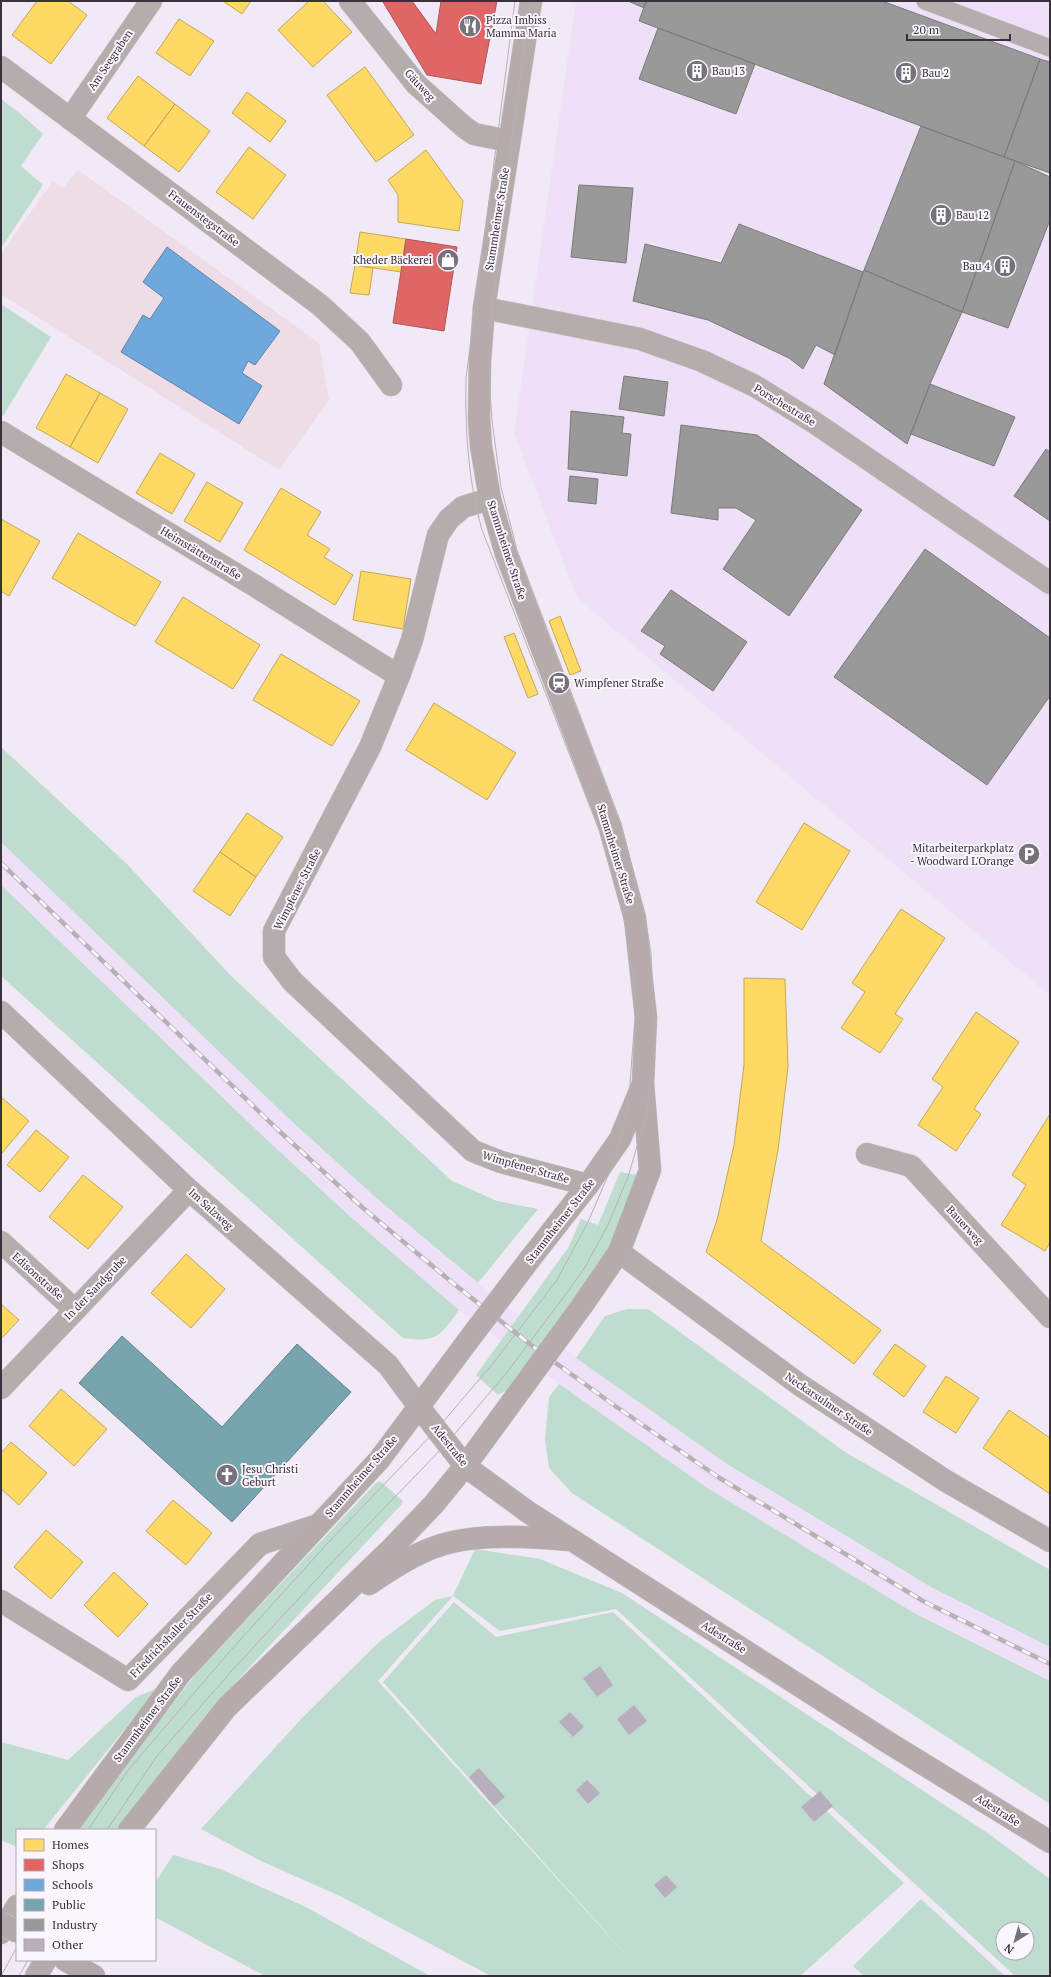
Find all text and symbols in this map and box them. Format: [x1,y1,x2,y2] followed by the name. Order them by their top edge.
[457,13,483,39] restaurant icon: Pizza Imbiss Mamma Maria
[486,13,557,40] place label: Pizza Imbiss Mamma Maria
[907,16,1010,42] scale bar
[913,22,940,37] text: 20 m
[85,27,136,93] street label: Am Seegraben
[684,58,710,84] building icon: Bau 13
[893,60,919,86] building icon: Bau 2
[712,64,745,78] place label: Bau 13
[402,66,438,104] street label: Gäuweg
[922,66,949,80] place label: Bau 2
[482,166,512,271] street label: Stammheimer Straße
[166,187,243,250] street label: Frauenstegstraße
[928,202,954,228] building icon: Bau 12
[956,208,989,222] place label: Bau 12
[435,247,461,273] shop icon: Kheder Bäckerei
[353,253,432,267] place label: Kheder Bäckerei
[992,253,1018,279] building icon: Bau 4
[963,259,990,273] place label: Bau 4
[752,381,819,429] street label: Porschestraße
[484,498,530,602] street label: Stammheimer Straße
[158,523,244,583] street label: Heimstättenstraße
[546,670,572,696] station icon: Wimpfener Straße
[574,676,664,690] place label: Wimpfener Straße
[594,802,638,906] street label: Stammheimer Straße
[910,841,1014,868] place label: Mitarbeiterparkplatz - Woodward L'Orange
[1016,841,1042,867] parking icon: Mitarbeiterparkplatz - Woodward L'Orange
[270,845,324,932] street label: Wimpfener Straße
[481,1148,571,1186] street label: Wimpfener Straße
[522,1175,598,1266] street label: Stammheimer Straße
[186,1185,236,1233] street label: Im Salzweg
[944,1203,987,1247] street label: Bauerweg
[9,1249,67,1303] street label: Edisonstraße
[61,1253,129,1323] street label: In der Sandgrube
[782,1369,876,1439] street label: Neckarsulmer Straße
[429,1421,472,1469] street label: Adestraße
[322,1432,401,1520] street label: Stammheimer Straße
[214,1462,240,1488] church icon: Jesu Christi Geburt
[242,1462,298,1489] place label: Jesu Christi Geburt
[127,1589,215,1680] street label: Friedrichshaller Straße
[699,1618,749,1657] street label: Adestraße
[110,1673,184,1765] street label: Stammheimer Straße
[973,1791,1023,1830] street label: Adestraße
[16,1829,156,1961] legend
[52,1837,89,1852] text: Homes
[52,1857,84,1872] text: Shops
[52,1877,93,1892] text: Schools
[52,1897,86,1912] text: Public
[52,1917,98,1932] text: Industry
[995,1921,1035,1961] north arrow
[52,1937,83,1952] text: Other
[1001,1940,1017,1957] text: N

